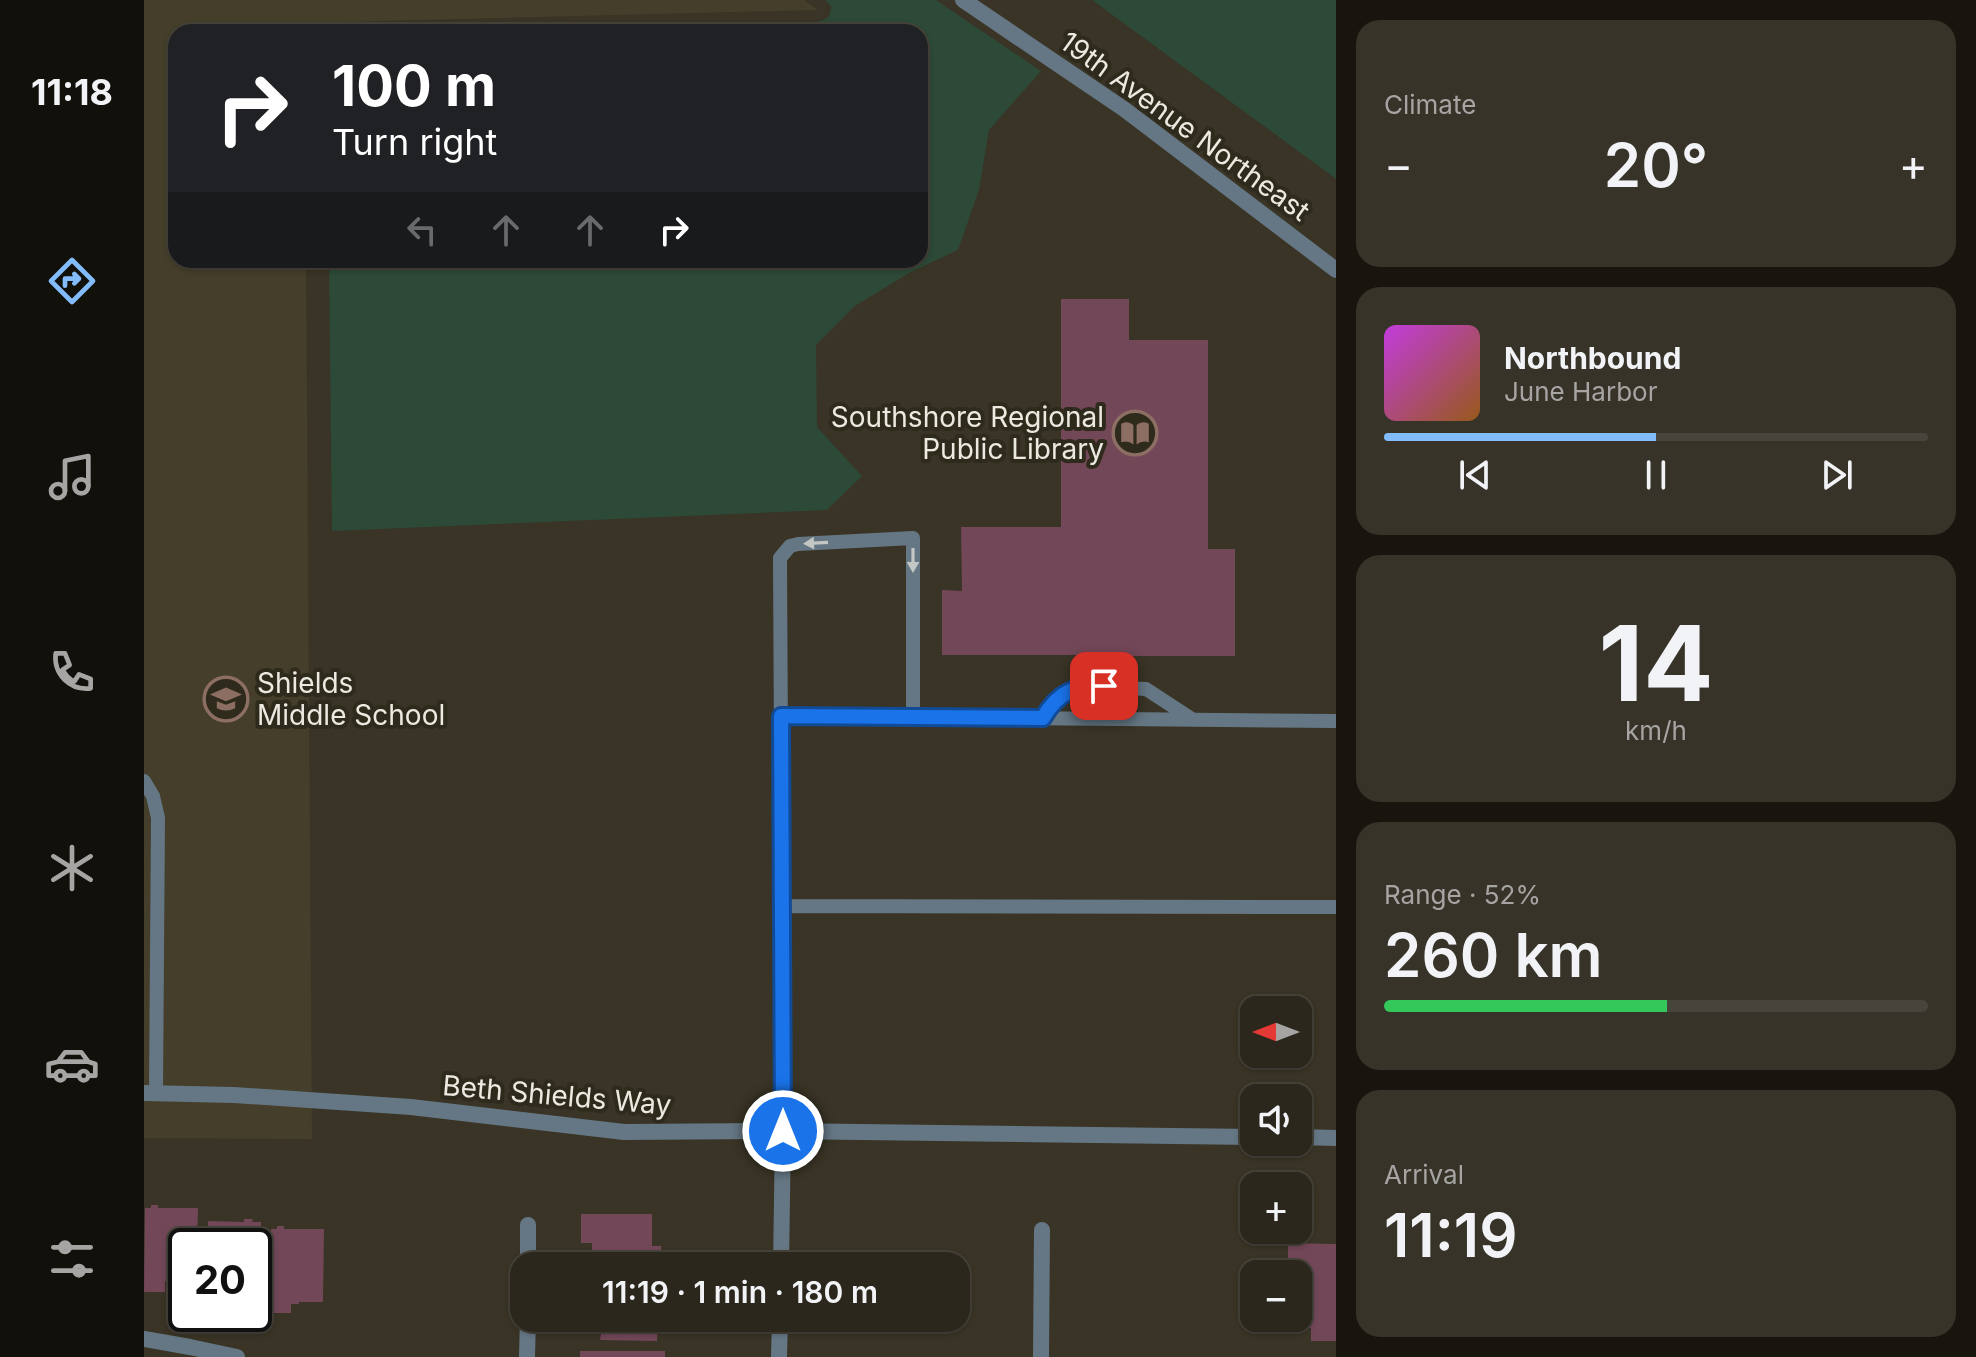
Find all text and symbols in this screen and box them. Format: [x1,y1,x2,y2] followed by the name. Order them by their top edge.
[1054,24,1316,228] street label: 19th Avenue Northeast
[332,52,496,120] text: 100 m
[200,56,304,160] icon: right
[31,70,113,114] text: 11:18
[1384,89,1476,120] text: Climate
[332,120,497,164] text: Turn right
[1604,129,1708,201] text: 20°
[1384,138,1413,192] text: −
[1899,138,1928,192] text: +
[400,208,444,252] icon: left
[484,208,528,252] icon: ahead
[568,208,612,252] icon: ahead
[652,208,696,252] icon: right
[44,253,100,309] icon: directions
[1504,340,1681,376] text: Northbound
[1504,376,1657,407] text: June Harbor
[831,400,1104,466] place label: Southshore Regional Public Library
[1111,409,1159,457] library icon: Southshore Regional Public Library
[44,449,100,505] icon: music
[1453,453,1497,497] icon: previous
[1634,453,1678,497] icon: pause
[1815,453,1859,497] icon: next
[803,537,828,550] one-way arrow
[907,548,919,573] one-way arrow
[1598,600,1714,726] text: 14
[44,644,100,700] icon: phone
[1070,652,1138,720] pin
[1082,664,1126,708] icon: arrive
[257,666,445,732] place label: Shields Middle School
[202,675,250,723] school or university icon: Shields Middle School
[1625,715,1687,746] text: km/h
[44,840,100,896] icon: climate
[1384,879,1541,910] text: Range · 52%
[1384,919,1603,991] text: 260 km
[1240,996,1312,1068] north arrow
[1240,996,1312,1332] map controls
[44,1036,100,1092] icon: car
[441,1068,673,1122] street label: Beth Shields Way
[1240,1084,1312,1156] button: sound
[741,1089,825,1173] position arrow
[1384,1159,1464,1190] text: Arrival
[1240,1172,1312,1244] button: +
[1384,1199,1518,1271] text: 11:19
[168,1228,272,1332] speed limit sign: 20
[44,1231,100,1287] icon: filters
[1240,1260,1312,1332] button: −
[602,1274,878,1310] text: 11:19 · 1 min · 180 m

